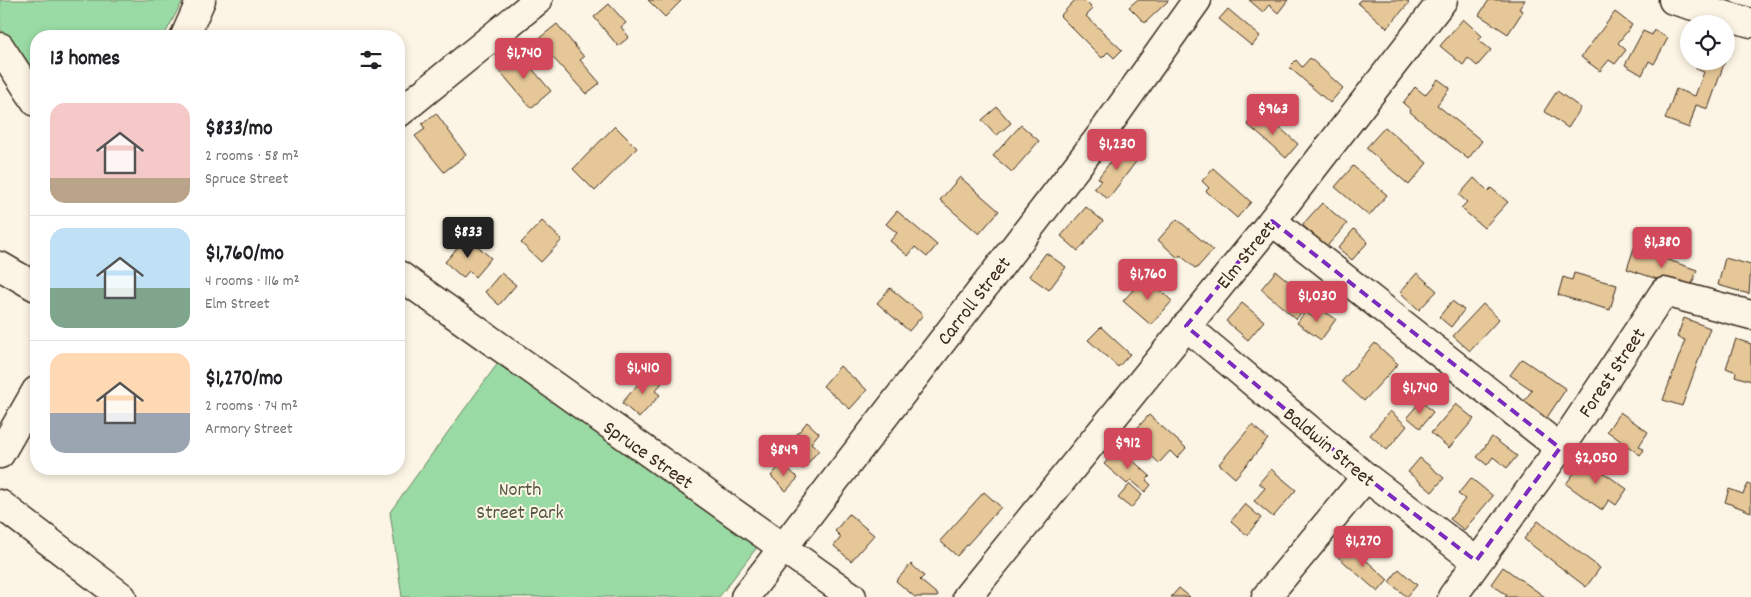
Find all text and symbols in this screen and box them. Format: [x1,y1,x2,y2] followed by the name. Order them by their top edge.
[1680,15,1735,70] map controls
[1680,15,1735,70] button: locate
[483,38,565,80] pin: $1,740
[506,42,542,65] text: $1,740
[50,45,120,75] text: 13 homes
[357,46,385,74] icon: filters
[1243,94,1303,136] pin: $963
[1258,98,1288,121] text: $963
[205,115,272,145] text: $833/mo
[90,123,150,183] icon: home
[1076,128,1158,171] pin: $1,230
[1098,133,1136,156] text: $1,230
[205,145,299,168] text: 2 rooms · 58 m²
[205,168,288,191] text: Spruce Street
[438,216,498,259] pin: $833
[1211,216,1284,296] street label: Elm Street
[454,221,482,244] text: $833
[1621,226,1703,269] pin: $1,380
[1644,231,1680,254] text: $1,380
[205,240,284,270] text: $1,760/mo
[90,248,150,308] icon: home
[932,252,1019,352] street label: Carroll Street
[1107,258,1189,301] pin: $1,760
[1129,263,1167,286] text: $1,760
[205,270,300,293] text: 4 rooms · 116 m²
[1276,280,1358,323] pin: $1,030
[1297,285,1337,308] text: $1,030
[205,293,270,316] text: Elm Street
[1573,323,1654,424] street label: Forest Street
[602,352,684,395] pin: $1,410
[626,357,660,380] text: $1,410
[205,365,283,395] text: $1,270/mo
[1379,372,1461,415] pin: $1,740
[90,373,150,433] icon: home
[1402,377,1438,400] text: $1,740
[205,395,298,418] text: 2 rooms · 74 m²
[1276,402,1380,495] street label: Baldwin Street
[597,415,698,498] street label: Spruce Street
[205,418,293,441] text: Armory Street
[1098,428,1158,470] pin: $912
[1115,432,1141,455] text: $912
[754,434,814,477] pin: $849
[770,439,798,462] text: $849
[1555,442,1637,485] pin: $2,050
[1575,447,1618,470] text: $2,050
[476,477,564,528] park label: North Street Park
[1322,526,1404,568] pin: $1,270
[1345,530,1381,553] text: $1,270

